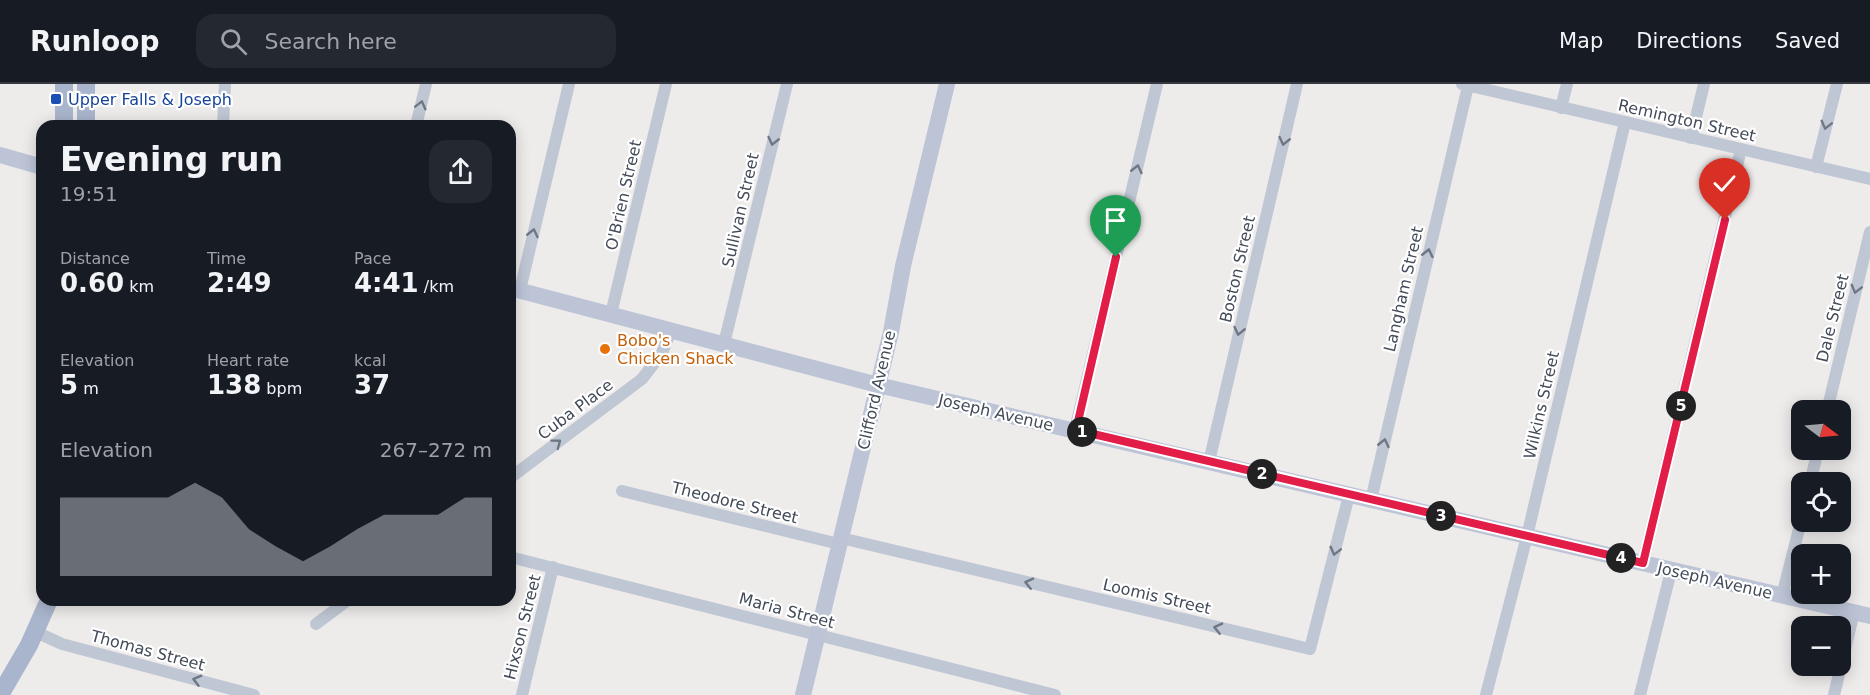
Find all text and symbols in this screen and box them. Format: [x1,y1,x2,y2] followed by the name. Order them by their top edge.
[196,14,616,68] search box
[30,25,160,58] text: Runloop
[217,25,250,58] icon: search
[265,29,397,54] text: Search here
[1559,29,1603,53] text: Map
[1636,29,1742,53] text: Directions
[1775,29,1840,53] text: Saved
[68,90,232,109] place label: Upper Falls & Joseph
[49,92,63,106] marker: Upper Falls & Joseph
[1616,95,1757,146] street label: Remington Street
[414,100,427,110] one-way arrow
[1821,120,1834,130] one-way arrow
[768,136,781,146] one-way arrow
[1278,136,1291,146] one-way arrow
[602,138,645,252] street label: O'Brien Street
[60,140,283,179] text: Evening run
[429,140,492,203] button: share
[718,151,763,269] street label: Sullivan Street
[1699,158,1750,220] pin
[1129,164,1142,174] one-way arrow
[1708,167,1741,200] icon: check
[60,182,118,206] text: 19:51
[1090,195,1141,257] pin
[1099,204,1132,237] icon: arrive
[1216,214,1259,324] street label: Boston Street
[1380,224,1427,354] street label: Langham Street
[526,229,539,239] one-way arrow
[1421,248,1434,258] one-way arrow
[60,249,130,268] text: Distance
[207,249,246,268] text: Time
[354,249,391,268] text: Pace
[60,268,124,298] text: 0.60
[207,268,272,298] text: 2:49
[354,268,419,298] text: 4:41
[1812,272,1853,364] street label: Dale Street
[124,277,154,296] text: km
[419,277,454,296] text: /km
[1851,283,1864,293] one-way arrow
[1234,326,1247,336] one-way arrow
[854,329,899,452] street label: Clifford Avenue
[617,331,734,368] place label: Bobo's Chicken Shack
[598,342,612,356] marker: Bobo's Chicken Shack
[1520,349,1563,461] street label: Wilkins Street
[60,351,134,370] text: Elevation
[207,351,289,370] text: Heart rate
[354,351,386,370] text: kcal
[60,370,78,400] text: 5
[207,370,261,400] text: 138
[354,370,390,400] text: 37
[534,375,617,444] street label: Cuba Place
[78,379,99,398] text: m
[261,379,302,398] text: bpm
[936,390,1055,435] street label: Joseph Avenue
[1666,391,1696,421] pin: 5
[1675,396,1687,415] text: 5
[1791,400,1851,460] north arrow
[1791,400,1851,676] map controls
[1067,417,1097,447] pin: 1
[1076,422,1088,441] text: 1
[60,438,153,462] text: Elevation
[380,438,492,462] text: 267–272 m
[1377,438,1390,448] one-way arrow
[550,439,561,450] one-way arrow
[1247,459,1277,489] pin: 2
[1256,464,1268,483] text: 2
[1791,472,1851,532] button: locate
[669,477,800,527] street label: Theodore Street
[1426,501,1456,531] pin: 3
[1435,506,1447,525] text: 3
[1606,543,1636,573] pin: 4
[1791,544,1851,604] button: +
[1329,546,1342,556] one-way arrow
[1615,548,1627,567] text: 4
[1655,558,1774,603] street label: Joseph Avenue
[500,572,545,682] street label: Hixson Street
[1101,575,1213,618] street label: Loomis Street
[1024,577,1034,590] one-way arrow
[737,589,837,632] street label: Maria Street
[1791,616,1851,676] button: −
[1214,622,1224,635] one-way arrow
[88,626,207,675] street label: Thomas Street
[193,675,203,687] one-way arrow

